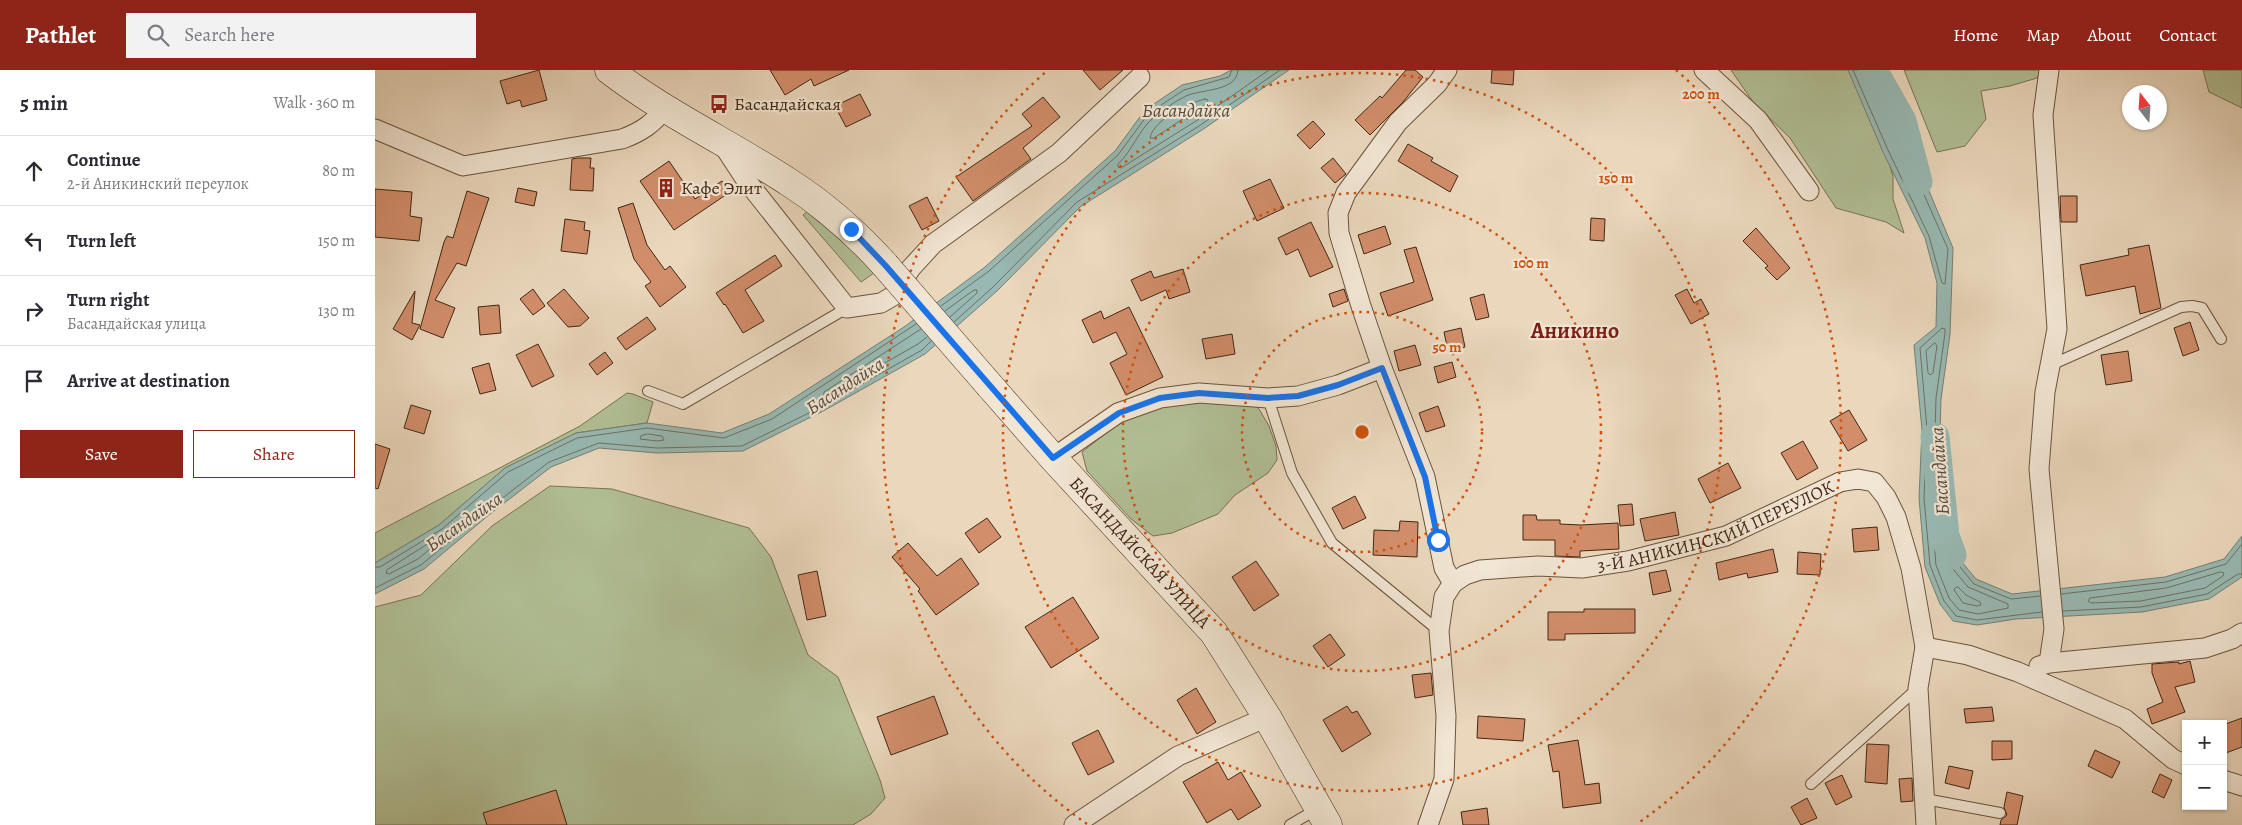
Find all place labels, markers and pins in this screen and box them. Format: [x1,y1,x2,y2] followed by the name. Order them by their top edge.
[734,92,841,116] place label: Басандайская
[708,93,730,115] bus stop icon: Басандайская
[681,176,762,200] place label: Кафе Элит
[655,177,677,199] building icon: Кафе Элит
[1353,423,1371,441] centre of rings

